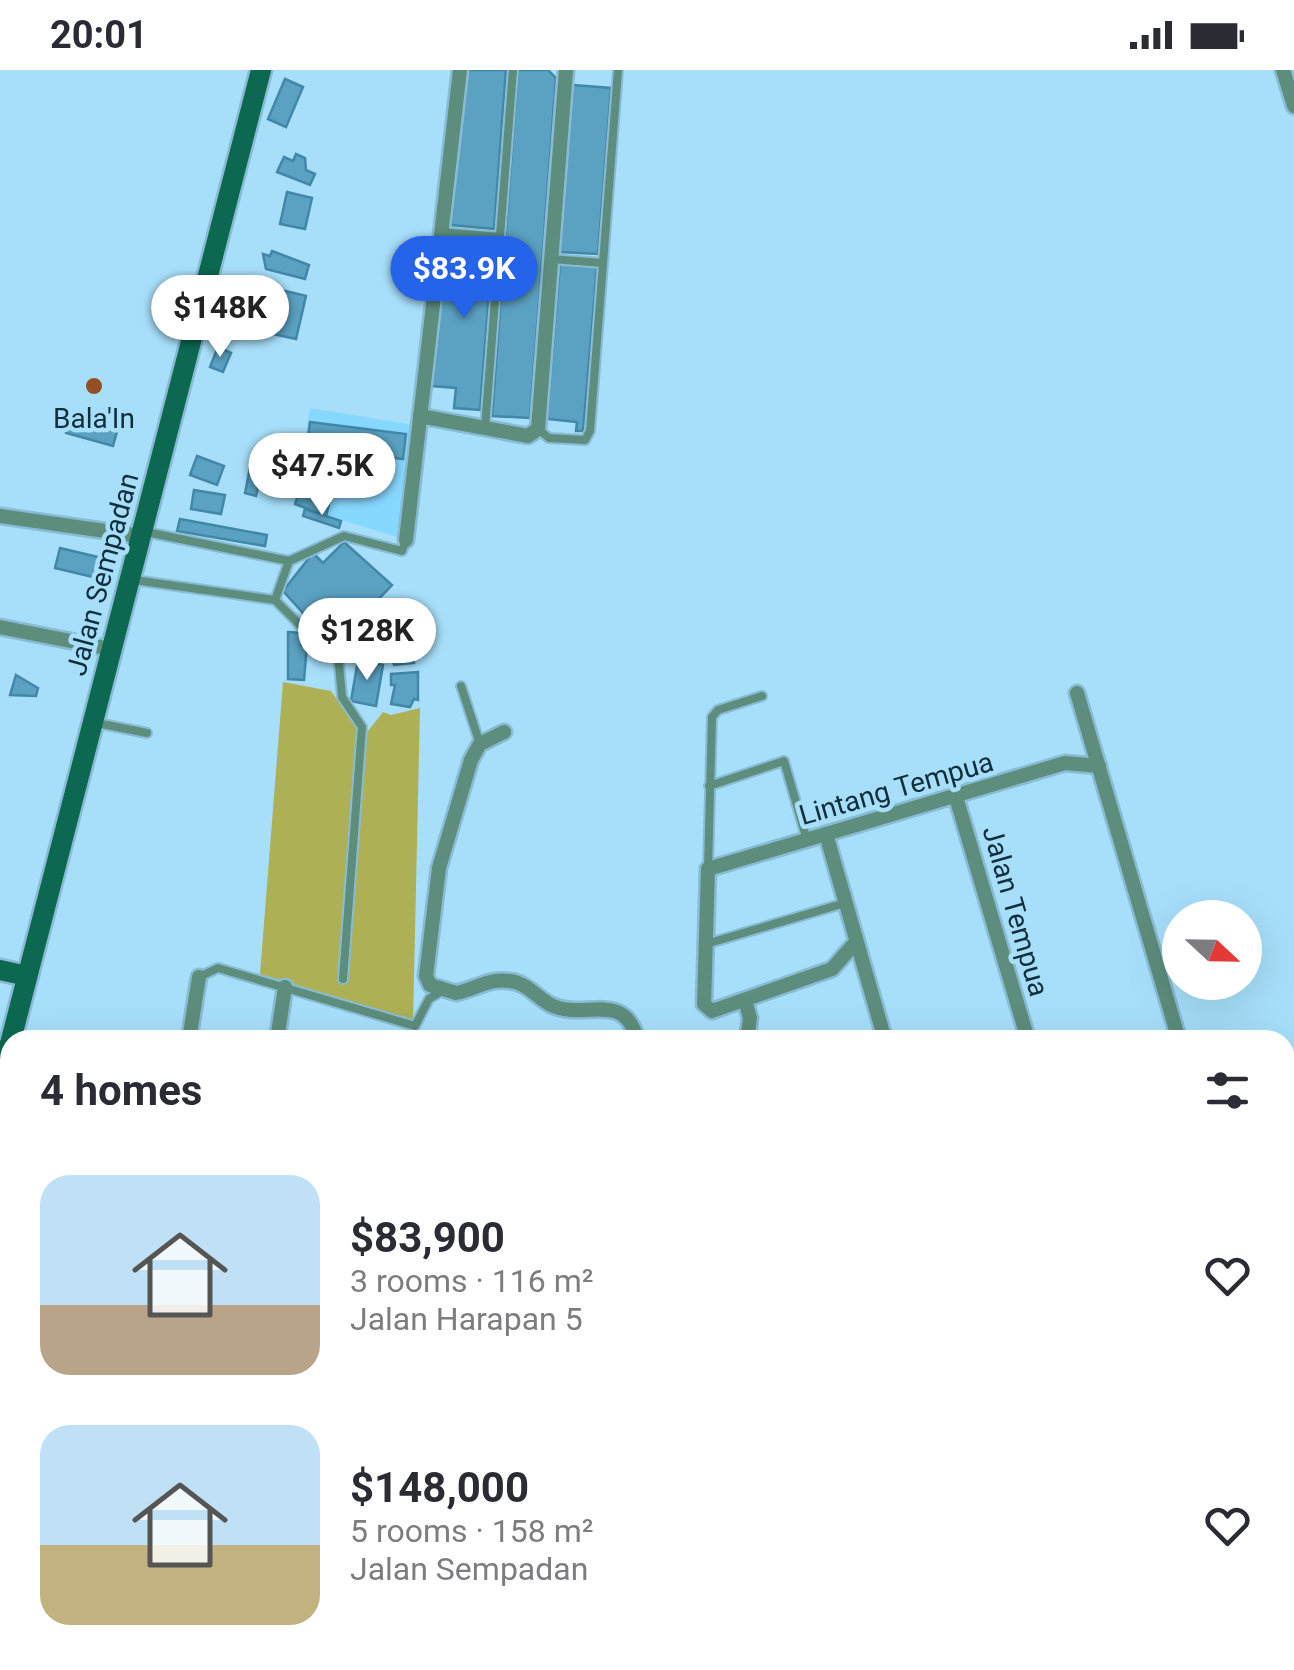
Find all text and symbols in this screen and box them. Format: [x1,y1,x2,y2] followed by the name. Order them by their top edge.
[50,13,148,57] text: 20:01
[383,236,545,321] pin: $83.9K
[412,249,516,287] text: $83.9K
[150,275,290,360] pin: $148K
[173,288,267,326] text: $148K
[83,375,105,397] marker: Bala'In
[53,402,135,435] place label: Bala'In
[241,433,403,518] pin: $47.5K
[270,446,374,484] text: $47.5K
[60,469,145,679] street label: Jalan Sempadan
[297,598,437,683] pin: $128K
[320,611,414,649] text: $128K
[795,745,997,832] street label: Lintang Tempua
[975,822,1056,1000] street label: Jalan Tempua
[1162,900,1262,1000] north arrow
[1162,900,1262,1000] map controls
[1200,1063,1255,1118] icon: filters
[40,1066,202,1115] text: 4 homes
[350,1213,505,1262] text: $83,900
[120,1215,240,1335] icon: home
[1200,1248,1255,1303] icon: heart
[350,1262,593,1300] text: 3 rooms · 116 m²
[350,1300,583,1338] text: Jalan Harapan 5
[350,1463,529,1512] text: $148,000
[120,1465,240,1585] icon: home
[1200,1498,1255,1553] icon: heart
[350,1512,593,1550] text: 5 rooms · 158 m²
[350,1550,588,1588] text: Jalan Sempadan

